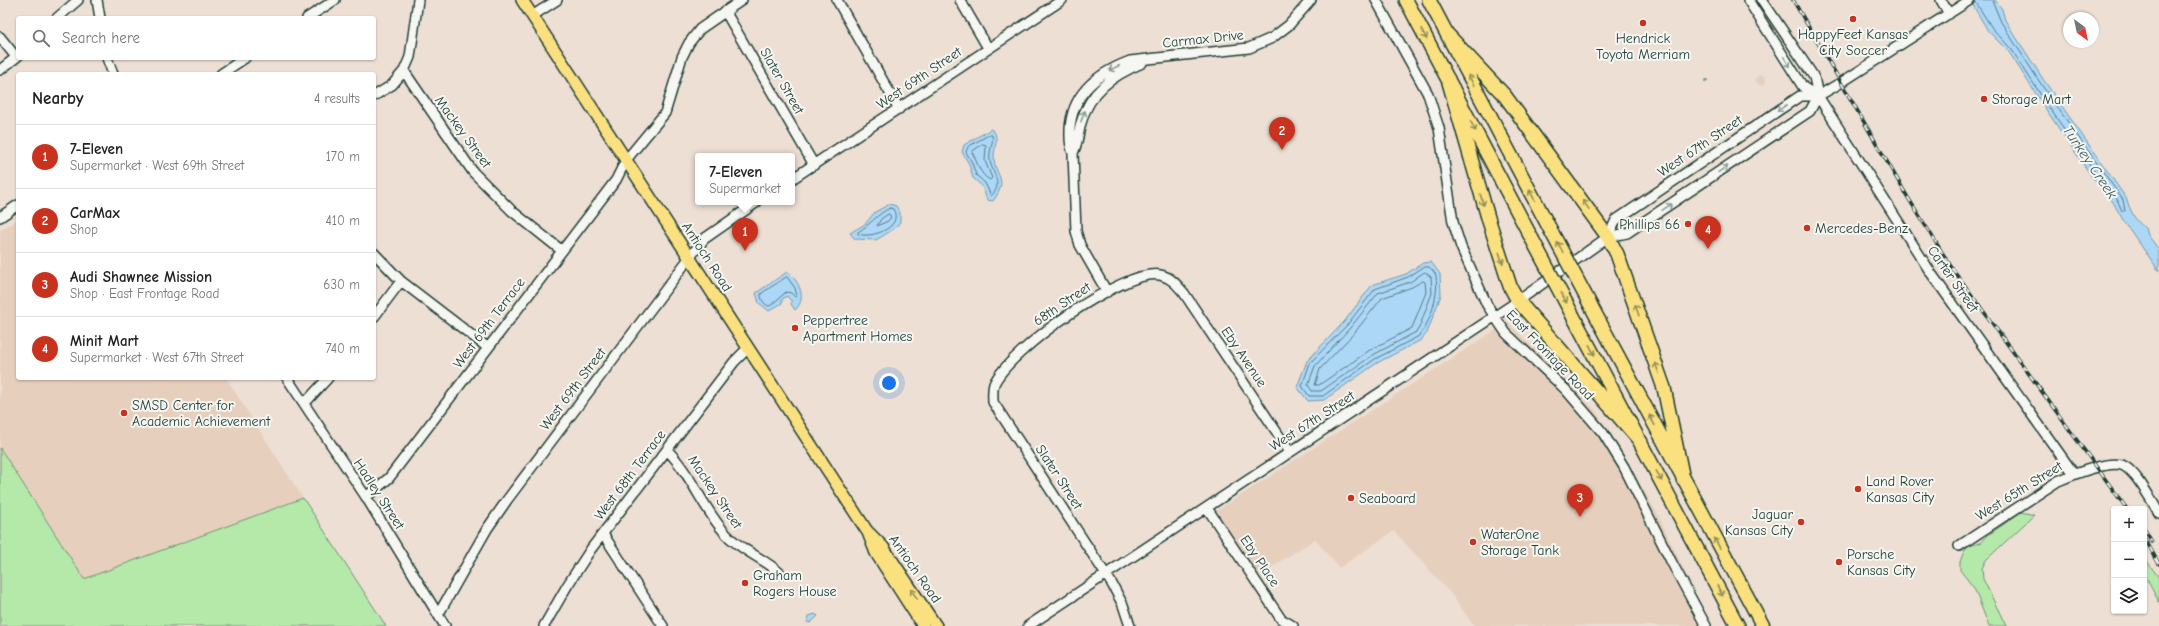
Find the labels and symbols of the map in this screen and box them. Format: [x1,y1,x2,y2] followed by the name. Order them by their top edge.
[2063,12,2099,48] north arrow
[1848,14,1858,24] marker: HappyFeet Kansas City Soccer
[1638,18,1648,28] marker: Hendrick Toyota Merriam
[1162,26,1244,52] street label: Carmax Drive
[1798,26,1908,59] place label: HappyFeet Kansas City Soccer
[1421,28,1429,40] one-way arrow
[1596,30,1690,63] place label: Hendrick Toyota Merriam
[873,43,966,113] street label: West 69th Street
[756,45,808,118] street label: Slater Street
[1783,56,1791,68] one-way arrow
[1108,64,1120,72] one-way arrow
[1467,74,1474,86] one-way arrow
[1992,91,2072,108] place label: Storage Mart
[431,93,495,172] street label: Mackey Street
[1979,94,1989,104] marker: Storage Mart
[1777,104,1788,112] one-way arrow
[1080,110,1088,122] one-way arrow
[1655,111,1746,180] street label: West 67th Street
[1269,117,1295,150] pin: 2
[1470,120,1477,132] one-way arrow
[2059,122,2122,203] water label: Turkey Creek
[1717,165,1728,173] one-way arrow
[1528,189,1535,201] one-way arrow
[1479,193,1486,206] one-way arrow
[1582,200,1590,211] one-way arrow
[1661,203,1672,211] one-way arrow
[1619,216,1680,233] place label: Phillips 66
[1695,216,1721,249] pin: 4
[732,218,758,251] pin: 1
[678,219,736,295] street label: Antioch Road
[1683,219,1693,229] marker: Phillips 66
[1815,220,1908,237] place label: Mercedes-Benz
[1802,223,1812,233] marker: Mercedes-Benz
[1555,241,1563,253] one-way arrow
[1924,242,1983,316] street label: Carter Street
[1498,251,1505,264] one-way arrow
[449,274,529,372] street label: West 69th Terrace
[1030,278,1095,330] street label: 68th Street
[1561,292,1568,304] one-way arrow
[1632,304,1640,316] one-way arrow
[1503,306,1597,404] street label: East Frontage Road
[803,312,912,345] place label: Peppertree Apartment Homes
[790,323,800,333] marker: Peppertree Apartment Homes
[1218,323,1270,391] street label: Eby Avenue
[536,344,610,434] street label: West 69th Street
[1588,344,1596,356] one-way arrow
[1653,361,1660,374] one-way arrow
[879,373,899,393] your location
[1266,387,1359,455] street label: West 67th Street
[132,397,271,430] place label: SMSD Center for Academic Achievement
[119,408,129,418] marker: SMSD Center for Academic Achievement
[1647,414,1655,426] one-way arrow
[590,426,670,524] street label: West 68th Terrace
[1032,441,1087,513] street label: Slater Street
[684,452,746,533] street label: Mackey Street
[350,455,409,533] street label: Hadley Street
[1972,457,2066,524] street label: West 65th Street
[1656,470,1663,482] one-way arrow
[1866,473,1935,506] place label: Land Rover Kansas City
[1567,484,1593,517] pin: 3
[1853,484,1863,494] marker: Land Rover Kansas City
[1359,490,1416,507] place label: Seaboard
[1346,493,1356,503] marker: Seaboard
[1725,506,1794,539] place label: Jaguar Kansas City
[1796,517,1806,527] marker: Jaguar Kansas City
[1481,526,1559,559] place label: WaterOne Storage Tank
[885,532,945,606] street label: Antioch Road
[1237,532,1283,590] street label: Eby Place
[1468,537,1478,547] marker: WaterOne Storage Tank
[1713,537,1721,549] one-way arrow
[1847,546,1916,579] place label: Porsche Kansas City
[1834,557,1844,567] marker: Porsche Kansas City
[753,567,837,600] place label: Graham Rogers House
[740,578,750,588] marker: Graham Rogers House
[1716,585,1724,597] one-way arrow
[910,588,918,599] one-way arrow

